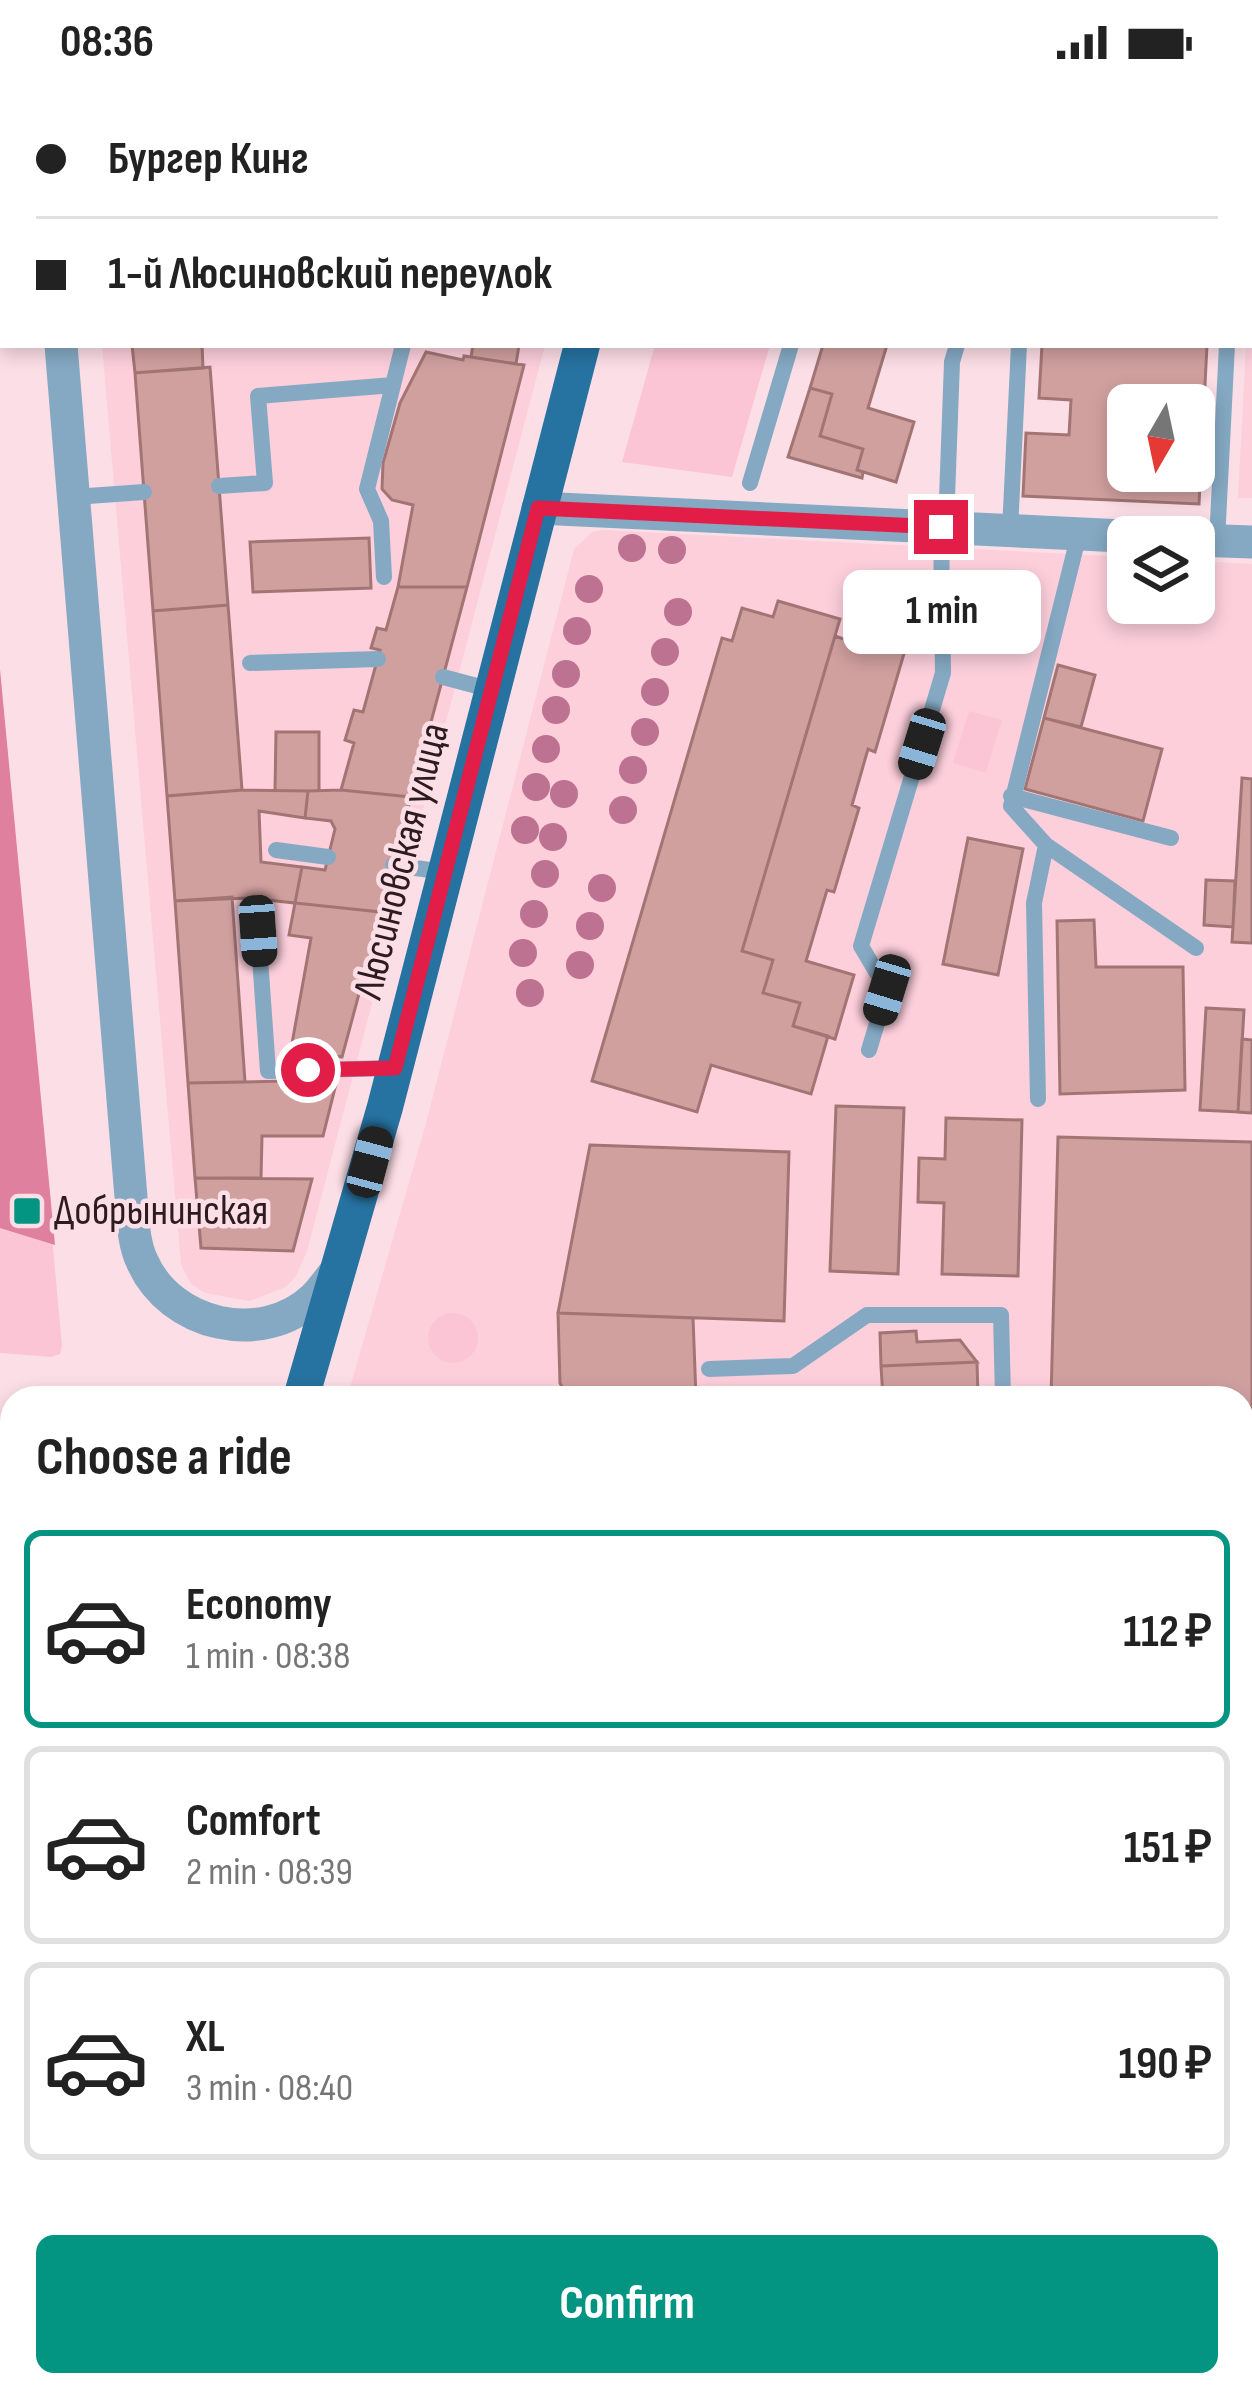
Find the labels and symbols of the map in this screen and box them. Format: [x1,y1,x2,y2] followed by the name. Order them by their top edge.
[1107,384,1215,492] north arrow
[914,500,968,554] route end
[842,569,1040,653] callout: 1 min
[894,704,950,784] car
[343,718,461,1005] street label: Люсиновская улица
[238,894,278,968] car
[859,950,915,1030] car
[281,1043,335,1097] route start
[343,1123,397,1201] car
[54,1186,268,1237] place label: Добрынинская
[11,1195,43,1227] marker: Добрынинская

